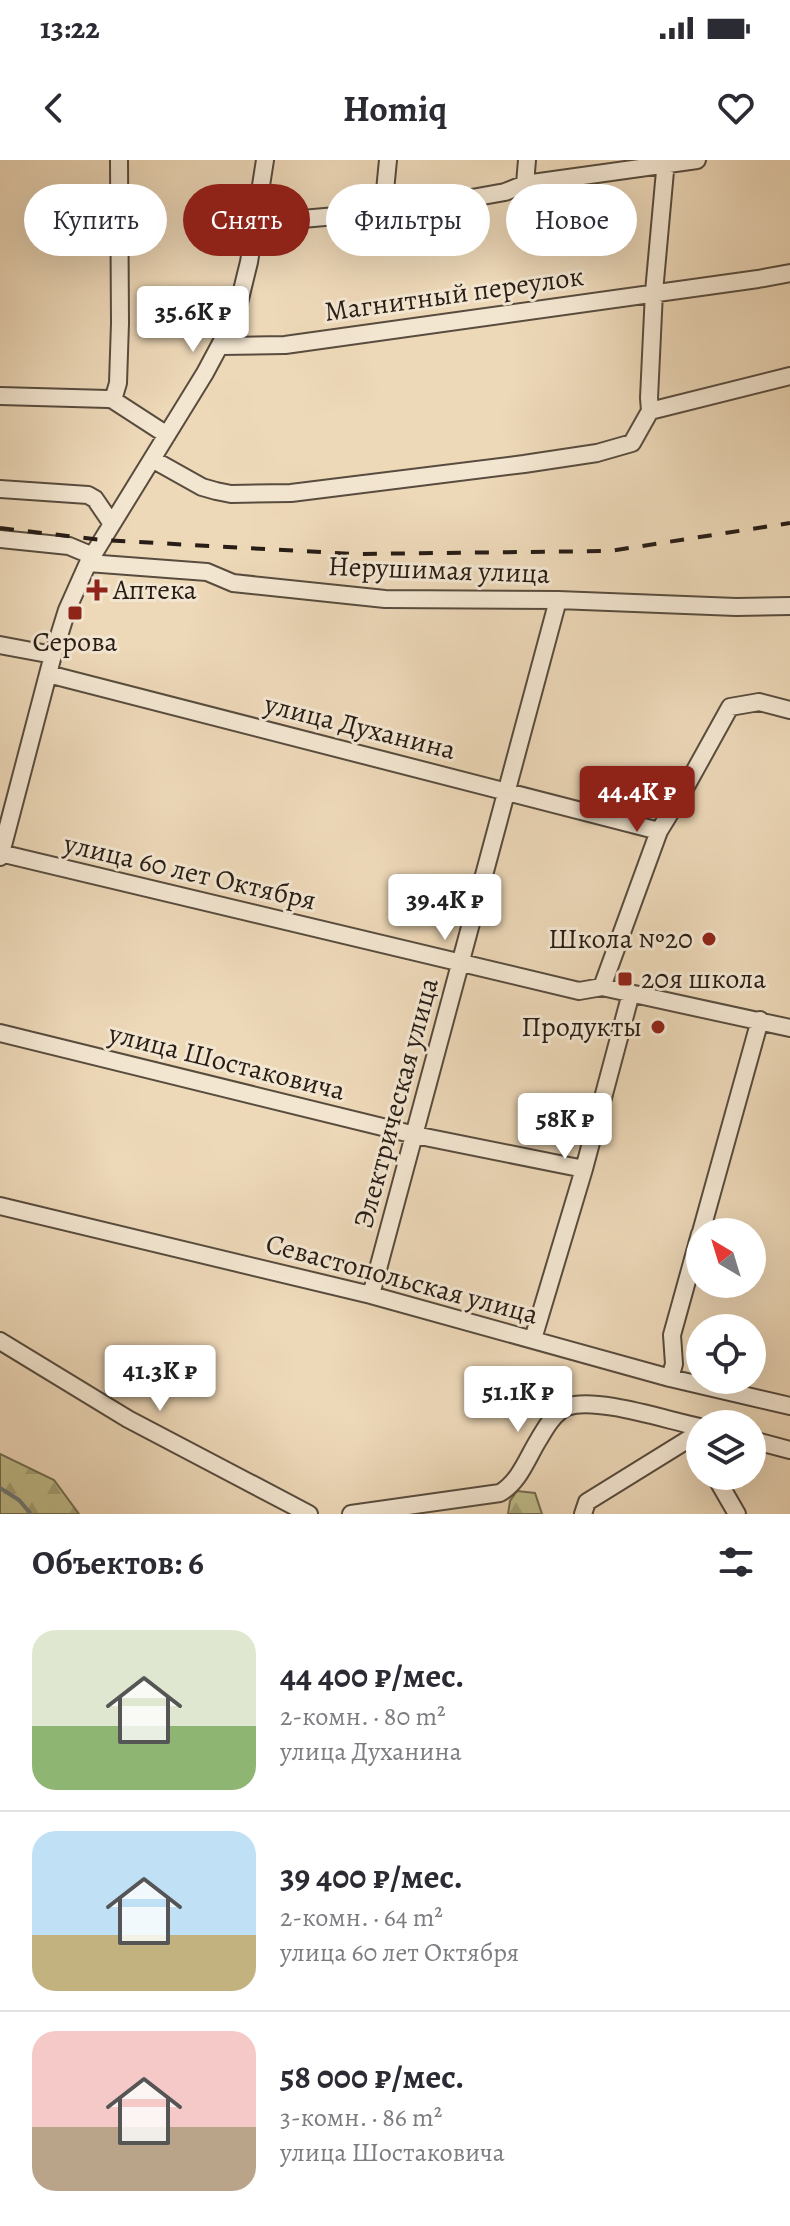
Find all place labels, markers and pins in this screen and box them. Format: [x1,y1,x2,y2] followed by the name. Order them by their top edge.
[119,286,267,354] pin: 35.6K ₽
[112,571,197,609] place label: Аптека
[88,581,106,599] marker: Аптека
[66,604,84,622] marker: Серова
[33,623,118,661] place label: Серова
[563,766,711,834] pin: 44.4K ₽
[371,874,519,942] pin: 39.4K ₽
[548,920,693,958] place label: Школа №20
[700,930,718,948] marker: Школа №20
[641,960,766,998] place label: 20я школа
[616,970,634,988] marker: 20я школа
[521,1008,642,1046] place label: Продукты
[649,1018,667,1036] marker: Продукты
[509,1093,621,1161] pin: 58K ₽
[86,1345,234,1413] pin: 41.3K ₽
[444,1366,592,1434] pin: 51.1K ₽

